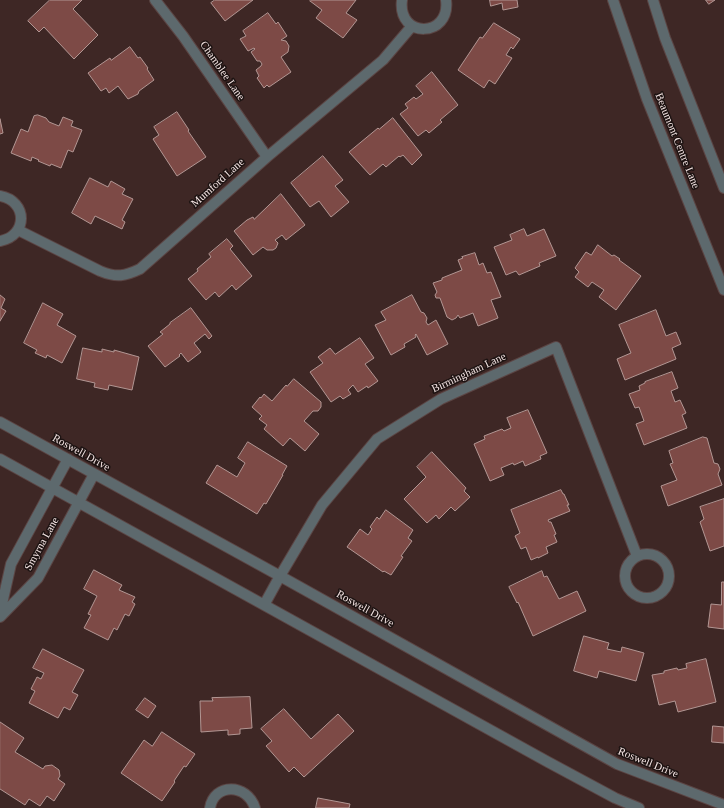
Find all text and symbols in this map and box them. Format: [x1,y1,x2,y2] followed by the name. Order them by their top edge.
[197,39,247,103] street label: Chamblee Lane
[652,91,702,191] street label: Beaumont Centre Lane
[189,156,247,210] street label: Mumford Lane
[430,350,508,396] street label: Birmingham Lane
[50,432,112,474] street label: Roswell Drive
[22,515,62,573] street label: Smyrna Lane
[334,588,396,630] street label: Roswell Drive
[616,745,680,781] street label: Roswell Drive

